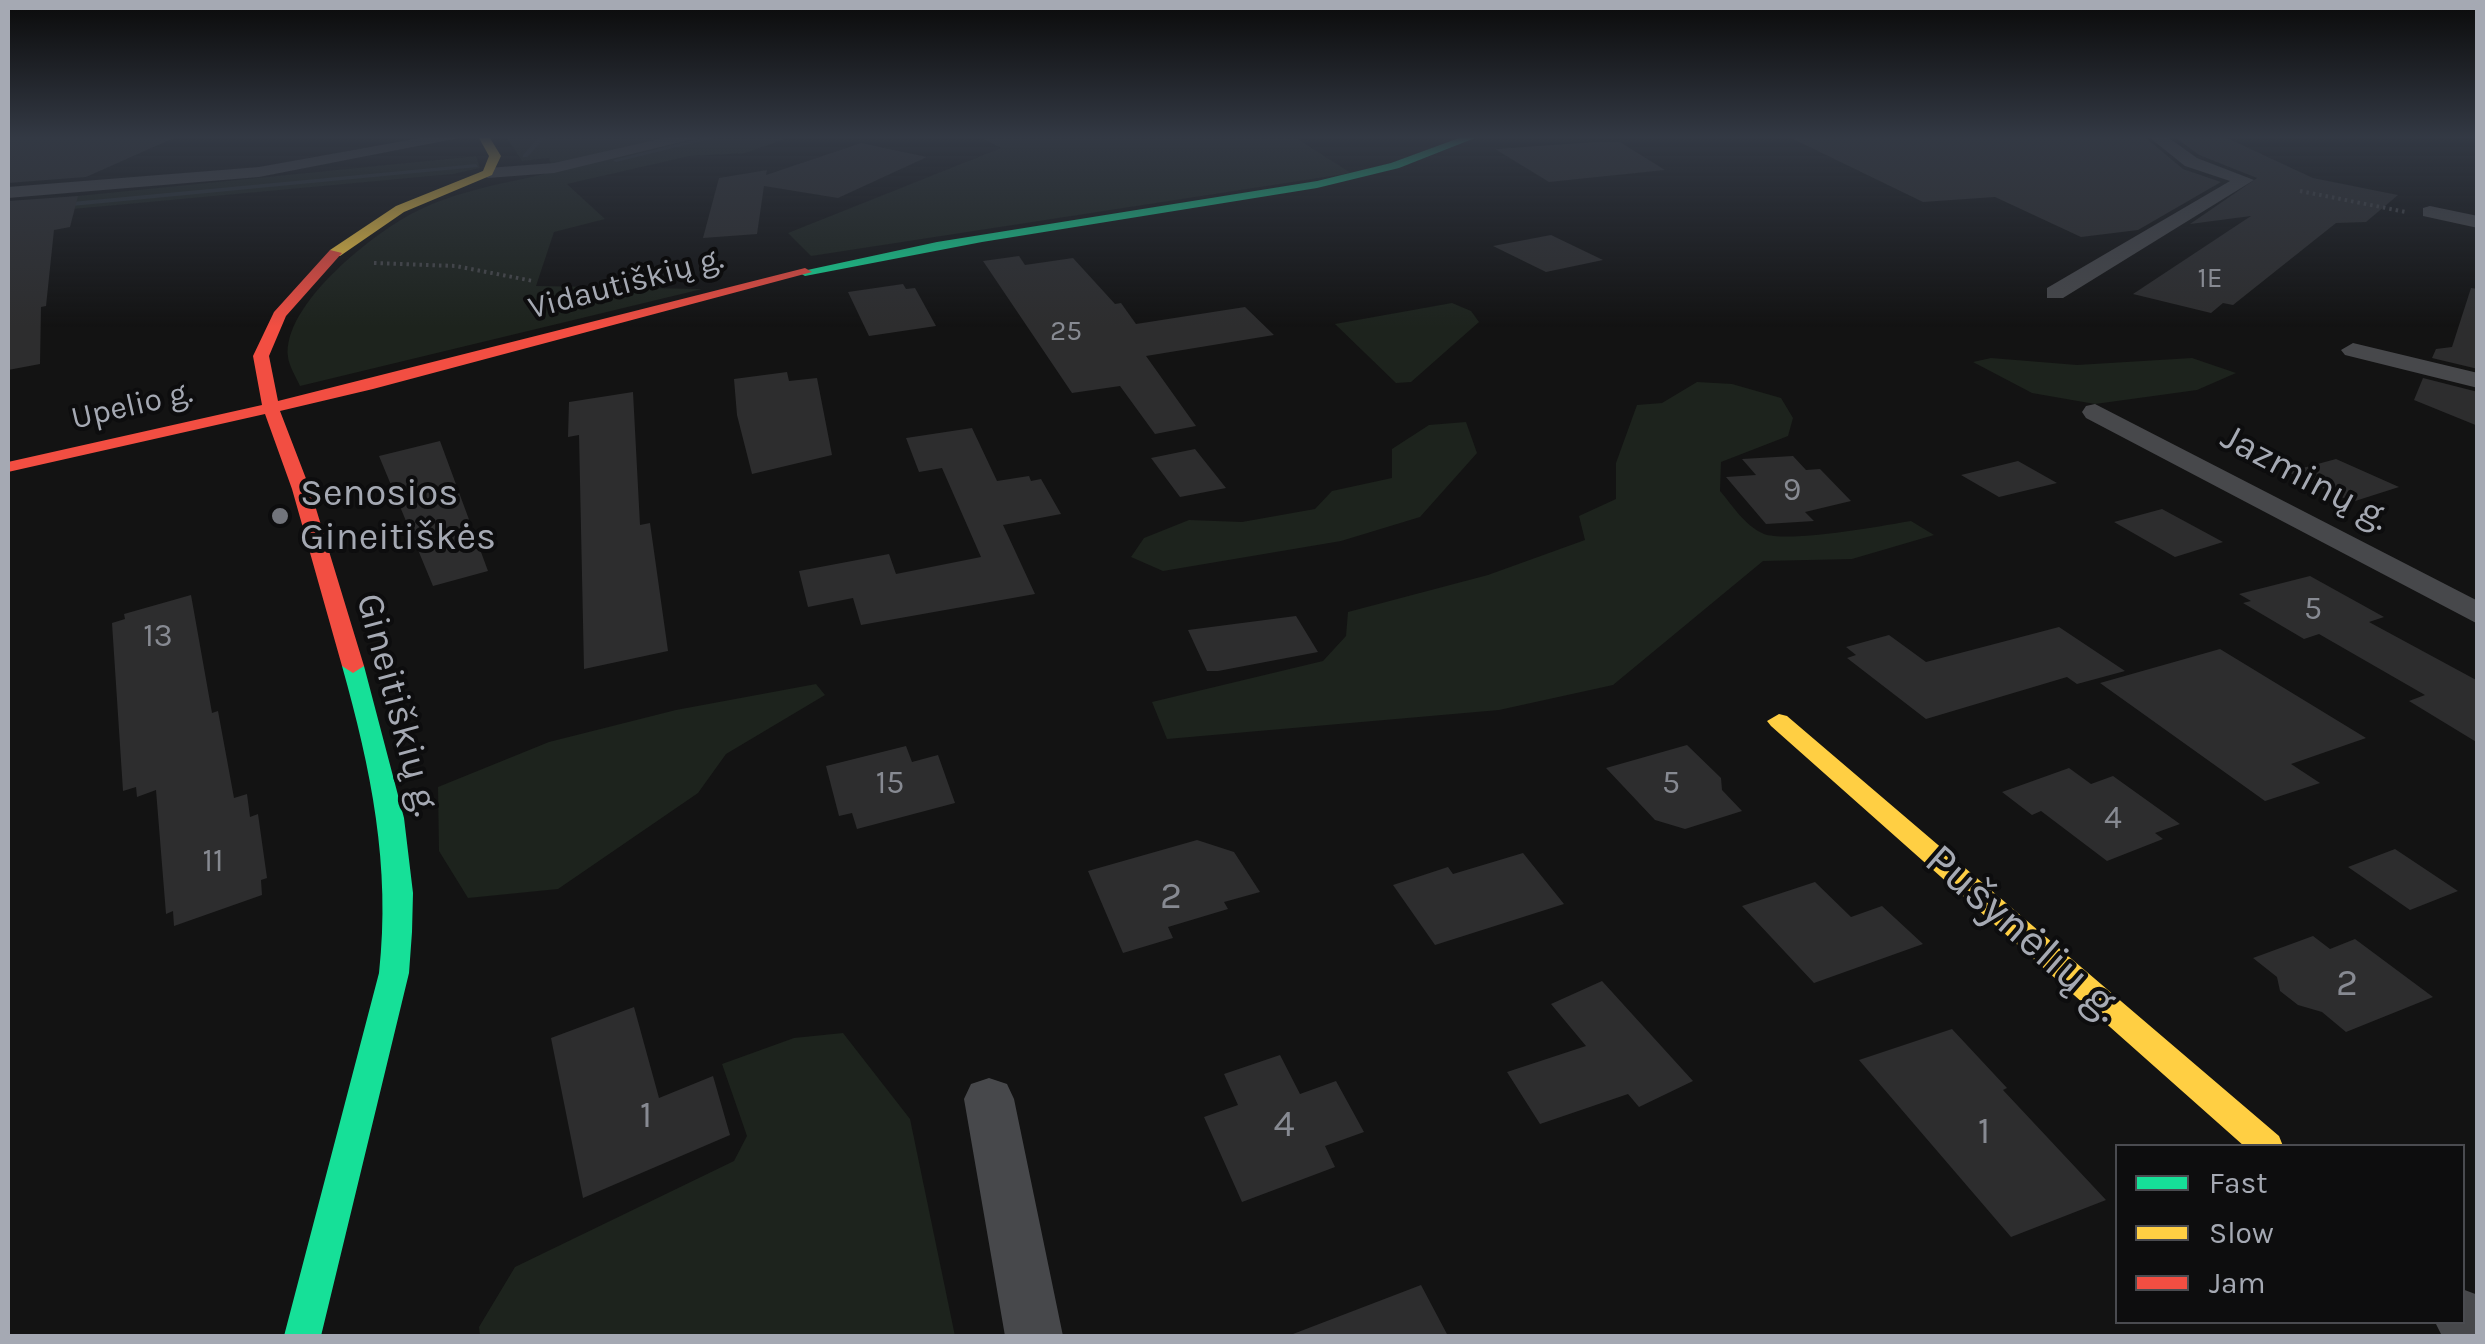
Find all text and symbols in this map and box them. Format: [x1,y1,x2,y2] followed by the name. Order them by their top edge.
[524,240,728,328] street label: Vidautiškių g.
[2198,262,2222,296] house number: 1E
[1050,315,1082,349] house number: 25
[68,373,196,439] street label: Upelio g.
[2213,415,2397,541] street label: Jazminų g.
[300,471,496,560] place label: Senosios Gineitiškės
[1783,472,1801,510] house number: 9
[269,505,291,527] marker: Senosios Gineitiškės
[345,589,449,821] street label: Gineitiškių g.
[2304,591,2322,629] house number: 5
[143,618,173,656] house number: 13
[876,765,904,803] house number: 15
[1662,765,1680,803] house number: 5
[2104,800,2122,838] house number: 4
[1913,834,2133,1034] street label: Pušynėlių g.
[202,843,224,881] house number: 11
[1160,874,1182,920] house number: 2
[2336,961,2358,1007] house number: 2
[640,1093,652,1139] house number: 1
[1273,1102,1295,1148] house number: 4
[1978,1109,1990,1155] house number: 1
[2115,1144,2465,1324] legend
[2209,1165,2268,1201] text: Fast
[2209,1215,2274,1251] text: Slow
[2209,1265,2266,1301] text: Jam

